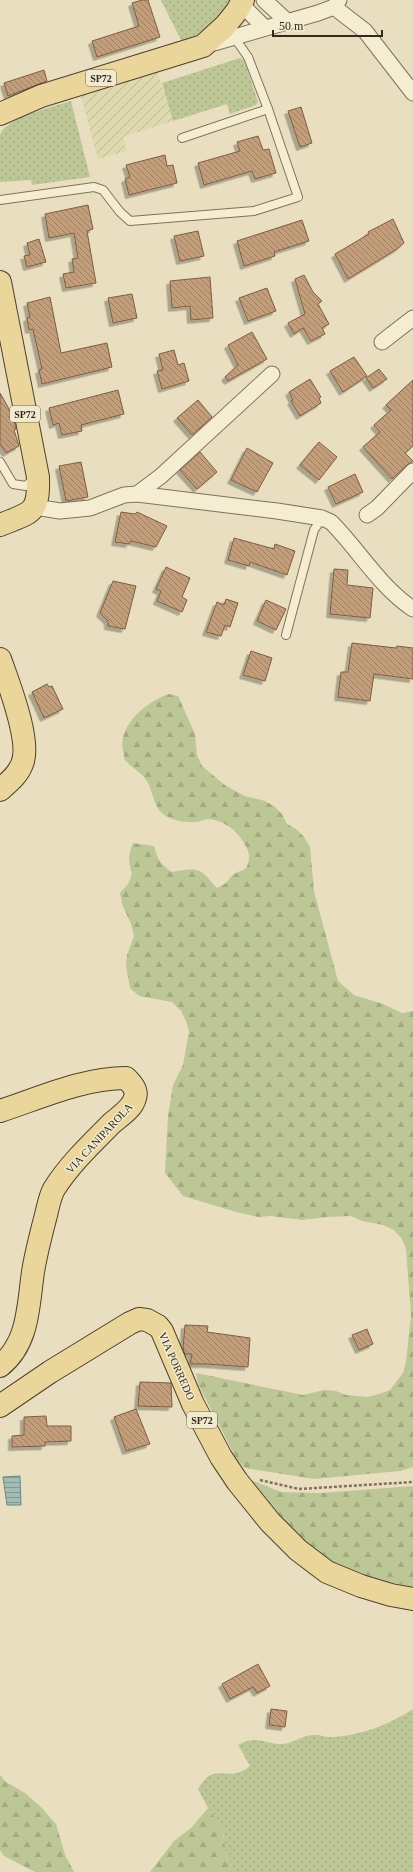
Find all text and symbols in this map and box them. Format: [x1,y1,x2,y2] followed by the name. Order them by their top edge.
[273,12,382,38] scale bar
[279,19,304,33] text: 50 m
[86,70,116,86] road number: SP72
[10,406,40,422] road number: SP72
[63,1100,135,1176] street label: VIA CANIPAROLA
[157,1330,197,1402] street label: VIA PORREDO
[187,1412,217,1428] road number: SP72

